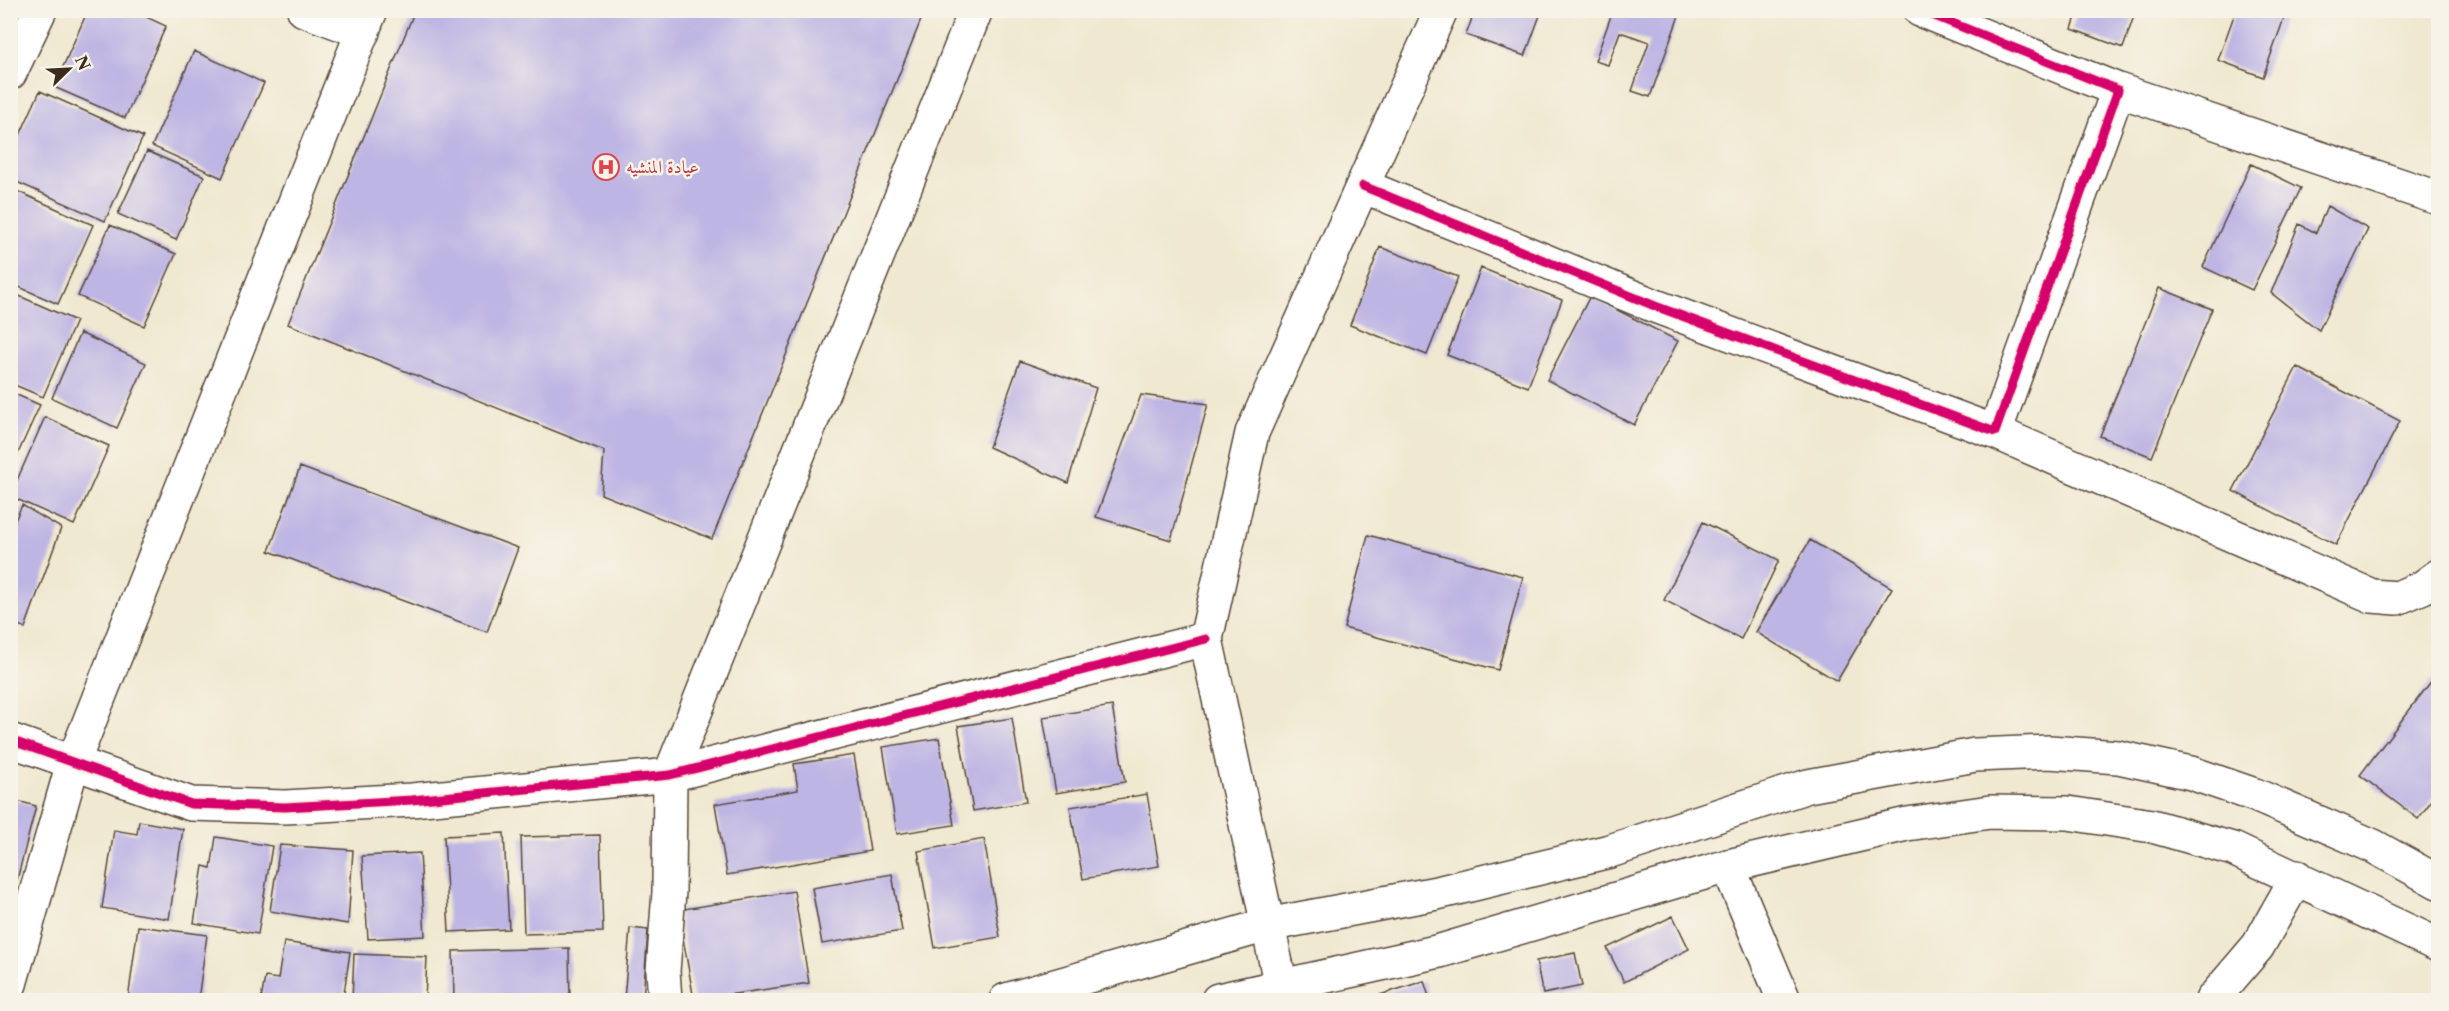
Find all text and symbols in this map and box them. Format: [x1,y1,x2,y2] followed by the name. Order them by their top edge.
[39,39,99,99] north arrow
[71,52,95,73] text: N
[591,152,621,182] hospital icon: عيادة المنشيه
[626,156,699,178] place label: عيادة المنشيه

